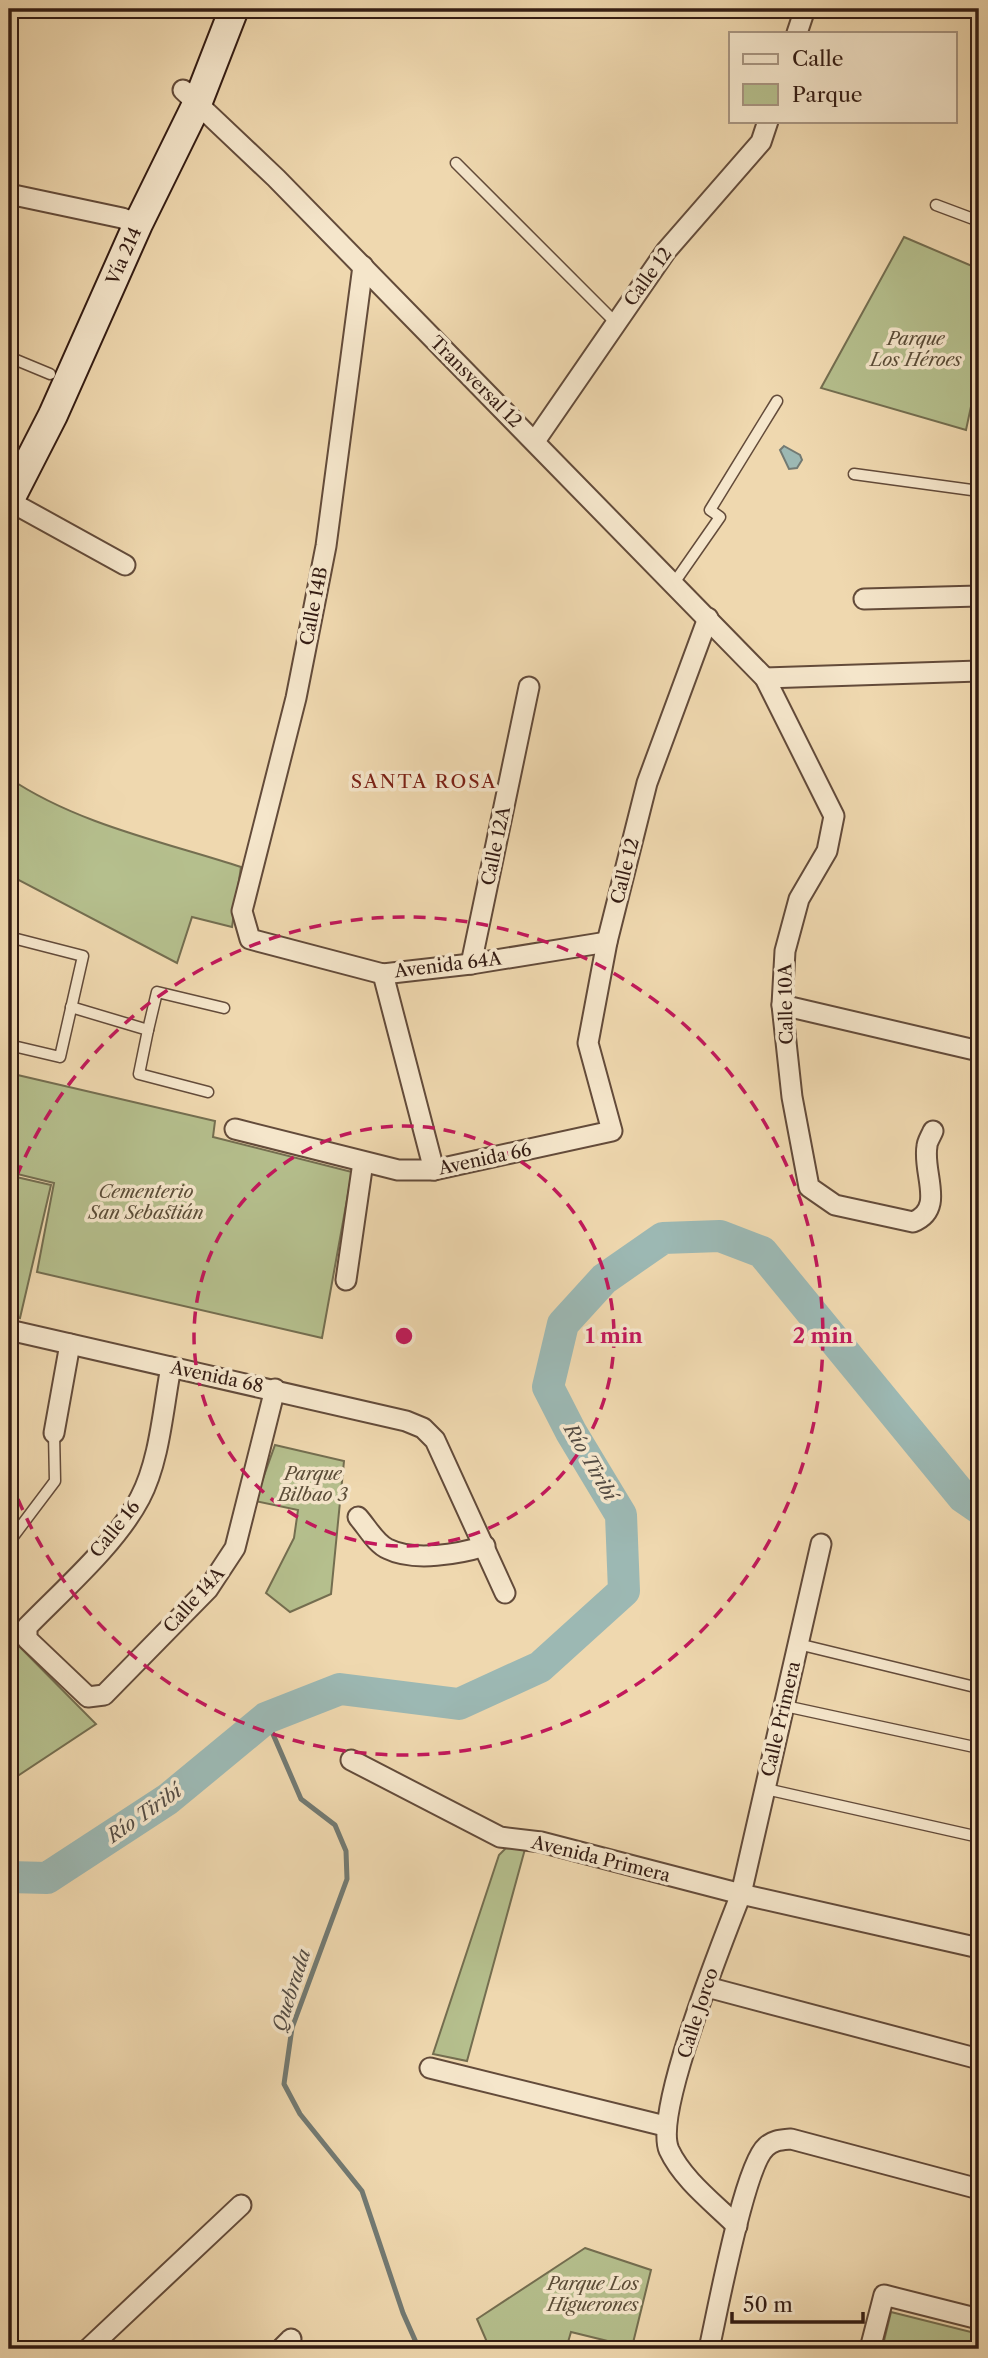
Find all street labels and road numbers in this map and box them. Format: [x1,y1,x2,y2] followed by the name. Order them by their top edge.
[101,224,146,289] street label: Vía 214
[619,243,677,311] street label: Calle 12
[426,332,526,432] street label: Transversal 12
[296,565,332,647] street label: Calle 14B
[477,804,515,888] street label: Calle 12A
[606,836,644,906] street label: Calle 12
[392,947,503,983] street label: Avenida 64A
[774,963,798,1045] street label: Calle 10A
[436,1138,533,1180] street label: Avenida 66
[167,1356,266,1398] street label: Avenida 68
[85,1496,145,1562] street label: Calle 16
[159,1562,230,1637] street label: Calle 14A
[757,1659,805,1779] street label: Calle Primera
[528,1831,673,1887] street label: Avenida Primera
[673,1965,723,2061] street label: Calle Jorco

